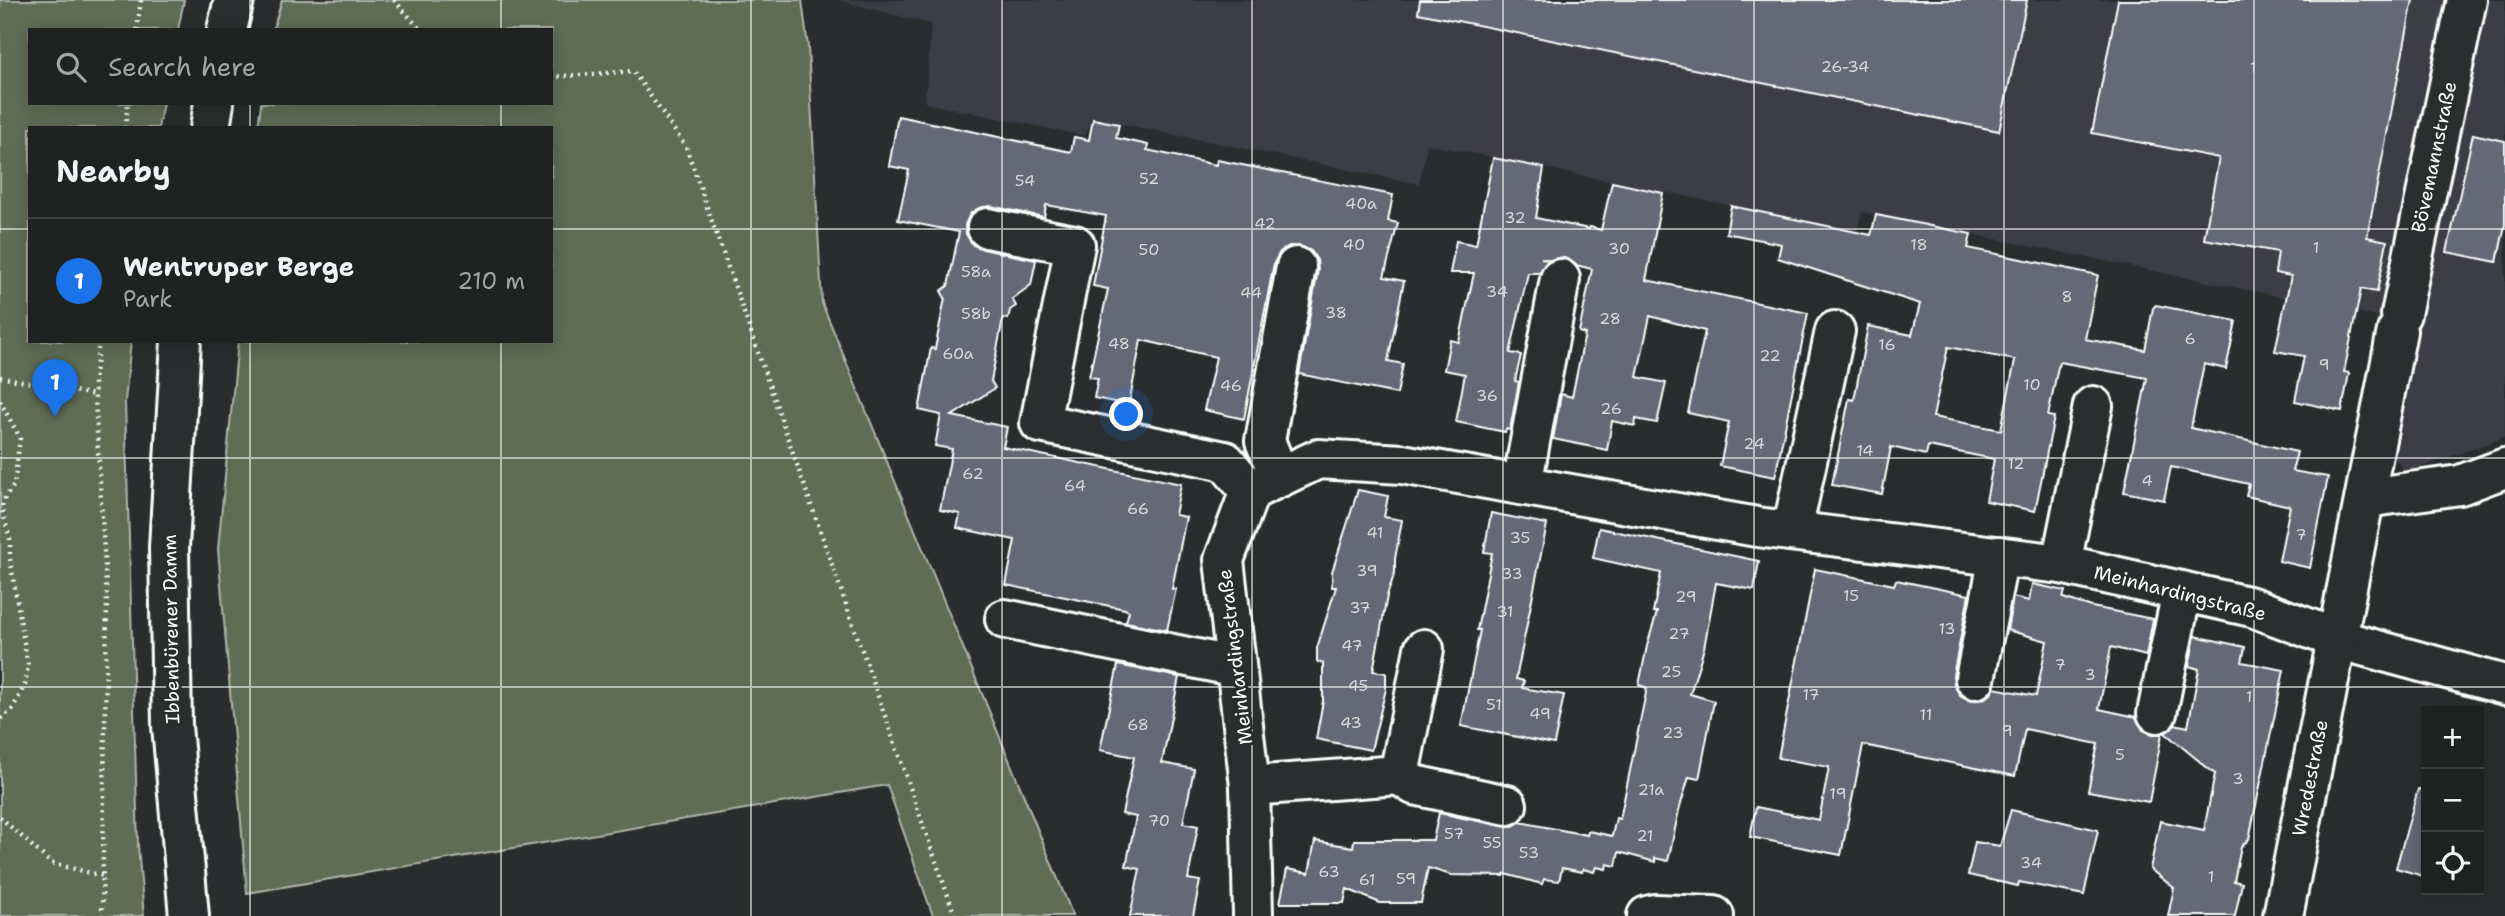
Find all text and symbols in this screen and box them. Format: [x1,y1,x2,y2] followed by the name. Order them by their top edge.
[28,28,553,105] search box
[52,48,90,86] icon: search
[108,49,257,84] text: Search here
[1821,56,1869,77] house number: 26-34
[2250,57,2256,78] house number: 1
[2406,79,2462,235] street label: Bövemannstraße
[56,151,171,192] text: Nearby
[1139,168,1159,189] house number: 52
[1015,170,1035,191] house number: 54
[1345,193,1377,214] house number: 40a
[1504,207,1526,228] house number: 32
[1254,213,1276,234] house number: 42
[1343,234,1365,255] house number: 40
[1910,234,1928,255] house number: 18
[2313,237,2319,258] house number: 1
[1608,238,1630,259] house number: 30
[1139,239,1159,260] house number: 50
[123,249,354,284] text: Wentruper Berge
[961,261,991,282] house number: 58a
[74,266,84,296] text: 1
[457,266,525,296] text: 210 m
[1486,281,1508,302] house number: 34
[1240,282,1262,303] house number: 44
[123,284,172,314] text: Park
[2061,286,2073,307] house number: 8
[1325,302,1347,323] house number: 38
[961,303,991,324] house number: 58b
[1599,308,1621,329] house number: 28
[2184,328,2196,349] house number: 6
[1108,333,1130,354] house number: 48
[1878,334,1896,355] house number: 16
[942,343,974,364] house number: 60a
[1759,345,1781,366] house number: 22
[2318,354,2330,375] house number: 9
[32,359,78,417] pin: 1
[2023,374,2041,395] house number: 10
[1220,375,1242,396] house number: 46
[1476,385,1498,406] house number: 36
[1109,397,1143,431] your location
[1600,398,1622,419] house number: 26
[1743,433,1765,454] house number: 24
[1856,440,1874,461] house number: 14
[2007,453,2025,474] house number: 12
[962,463,984,484] house number: 62
[2141,470,2153,491] house number: 4
[1064,475,1086,496] house number: 64
[1127,498,1149,519] house number: 66
[1366,522,1384,543] house number: 41
[2295,524,2307,545] house number: 7
[1510,527,1530,548] house number: 35
[157,534,185,724] street label: Ibbenbürener Damm
[1356,560,1378,581] house number: 39
[2091,560,2269,626] street label: Meinhardingstraße
[1501,563,1523,584] house number: 33
[1212,568,1258,746] street label: Meinhardingstraße
[1843,585,1859,606] house number: 15
[1675,586,1697,607] house number: 29
[1349,597,1371,618] house number: 37
[1496,601,1514,622] house number: 31
[1938,618,1956,639] house number: 13
[1668,623,1690,644] house number: 27
[1341,635,1363,656] house number: 47
[2054,654,2066,675] house number: 7
[1661,661,1681,682] house number: 25
[2084,664,2096,685] house number: 3
[1348,675,1368,696] house number: 45
[1802,684,1820,705] house number: 17
[2246,686,2252,707] house number: 1
[1486,694,1502,715] house number: 51
[1529,703,1551,724] house number: 49
[1920,704,1932,725] house number: 11
[2421,706,2484,895] map controls
[2421,706,2484,769] button: +
[1340,712,1362,733] house number: 43
[1127,714,1149,735] house number: 68
[2286,717,2334,839] street label: Wredestraße
[2001,720,2013,741] house number: 9
[1662,722,1684,743] house number: 23
[2115,744,2125,765] house number: 5
[2232,768,2244,789] house number: 3
[2421,769,2484,832] button: −
[1638,779,1664,800] house number: 21a
[1829,783,1847,804] house number: 19
[1148,810,1170,831] house number: 70
[1444,823,1464,844] house number: 57
[1636,825,1654,846] house number: 21
[1482,832,1502,853] house number: 55
[2421,832,2484,895] button: locate
[1519,842,1539,863] house number: 53
[2020,852,2042,873] house number: 34
[1318,861,1340,882] house number: 63
[2208,866,2214,887] house number: 1
[1396,868,1416,889] house number: 59
[1359,869,1375,890] house number: 61

